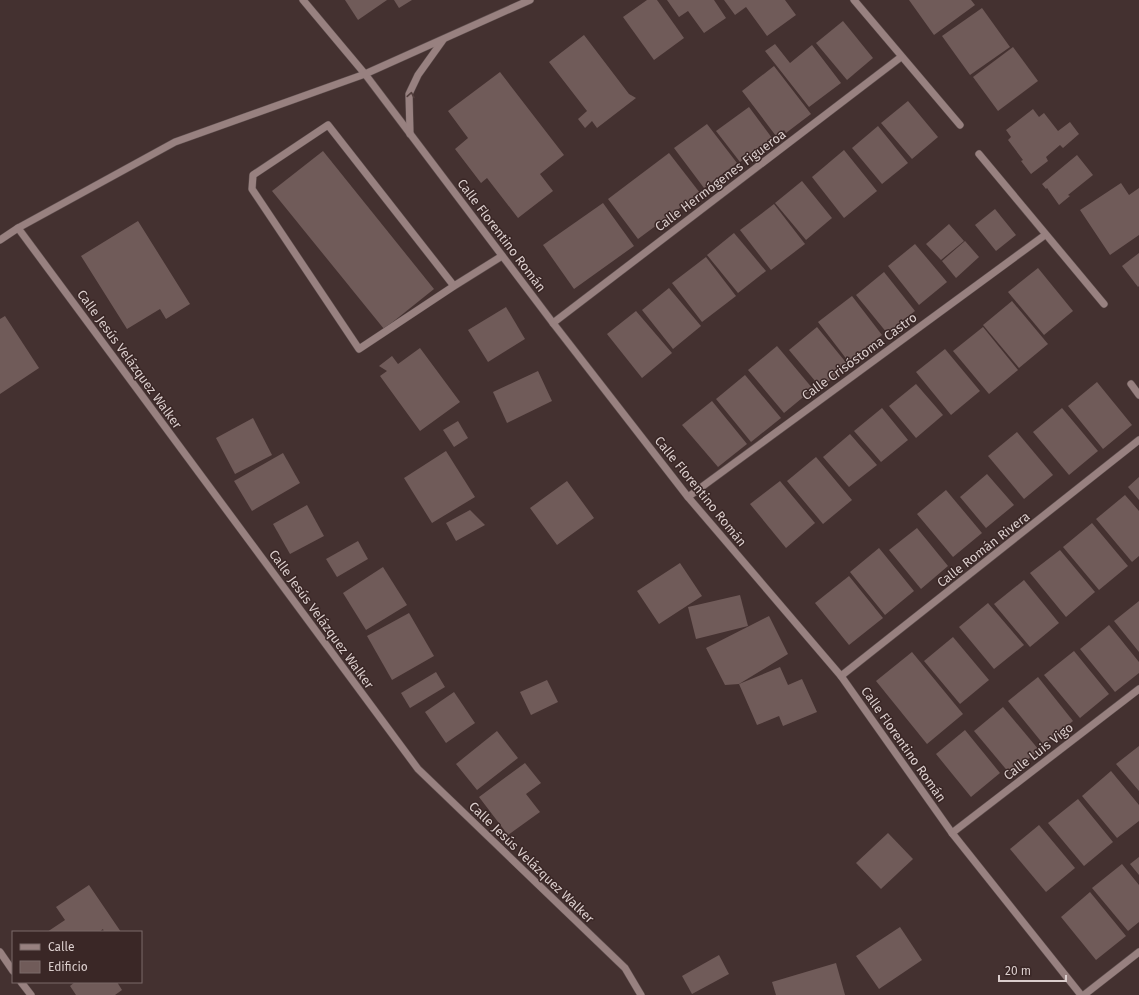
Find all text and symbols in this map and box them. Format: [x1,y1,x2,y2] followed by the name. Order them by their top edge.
[406,92,414,98] one-way arrow
[652,126,789,234] street label: Calle Hermógenes Figueroa
[454,176,549,295] street label: Calle Florentino Román
[74,287,185,432] street label: Calle Jesús Velázquez Walker
[799,310,920,403] street label: Calle Crisóstoma Castro
[652,433,750,549] street label: Calle Florentino Román
[934,509,1033,590] street label: Calle Román Rivera
[266,547,377,692] street label: Calle Jesús Velázquez Walker
[858,684,949,805] street label: Calle Florentino Román
[1000,720,1076,783] street label: Calle Luis Vigo
[466,799,597,926] street label: Calle Jesús Velázquez Walker
[12,931,142,983] legend
[48,940,75,954] text: Calle
[999,957,1066,983] scale bar
[48,960,88,974] text: Edificio
[1005,964,1031,978] text: 20 m

